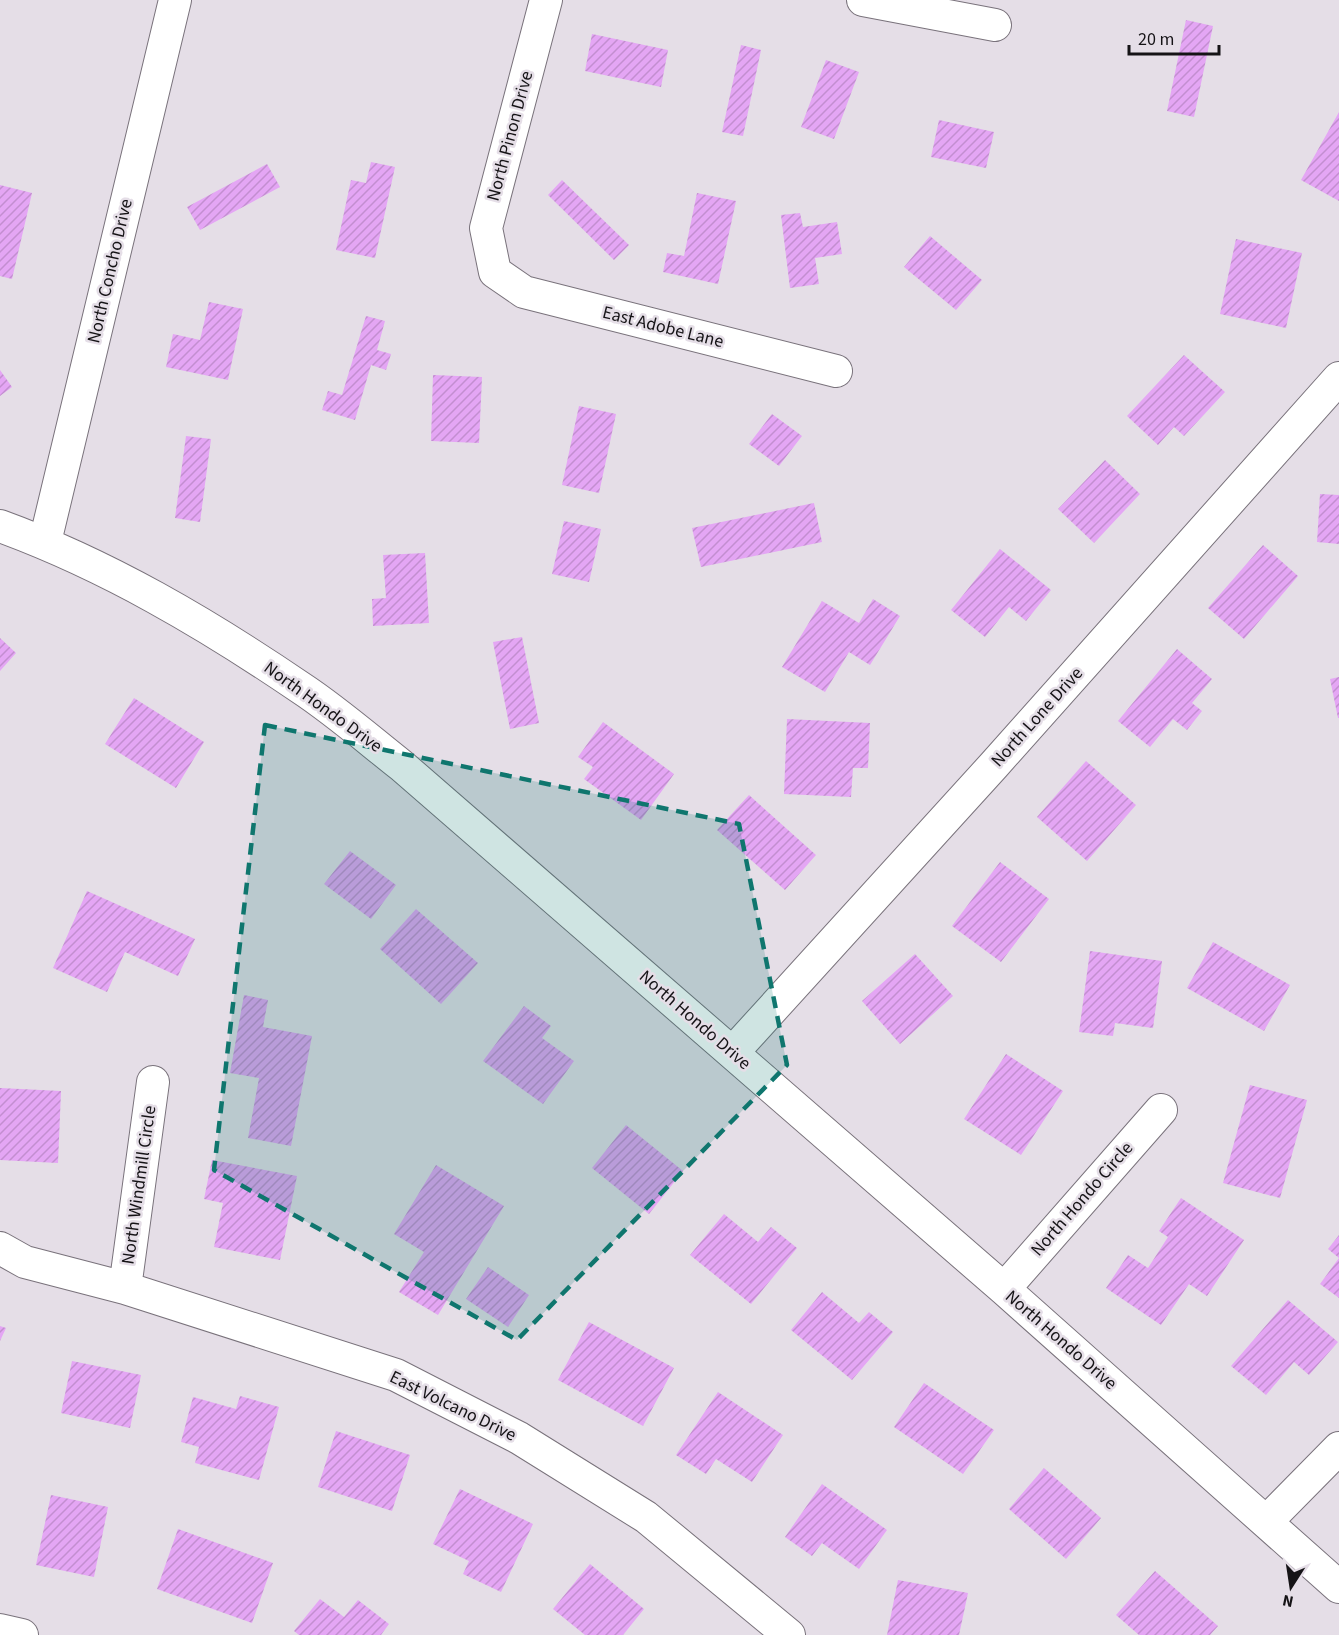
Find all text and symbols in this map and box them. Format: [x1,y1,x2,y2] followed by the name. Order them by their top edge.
[1129,18,1219,56] scale bar
[1138,27,1174,52] text: 20 m
[481,68,539,204] street label: North Pinon Drive
[81,196,139,346] street label: North Concho Drive
[600,300,726,354] street label: East Adobe Lane
[259,655,387,759] street label: North Hondo Drive
[985,661,1089,772] street label: North Lone Drive
[634,964,756,1076] street label: North Hondo Drive
[115,1104,163,1266] street label: North Windmill Circle
[1025,1136,1139,1262] street label: North Hondo Circle
[1000,1284,1122,1396] street label: North Hondo Drive
[385,1364,521,1448] street label: East Volcano Drive
[1261,1557,1321,1617] north arrow
[1281,1589,1296,1613] text: N

